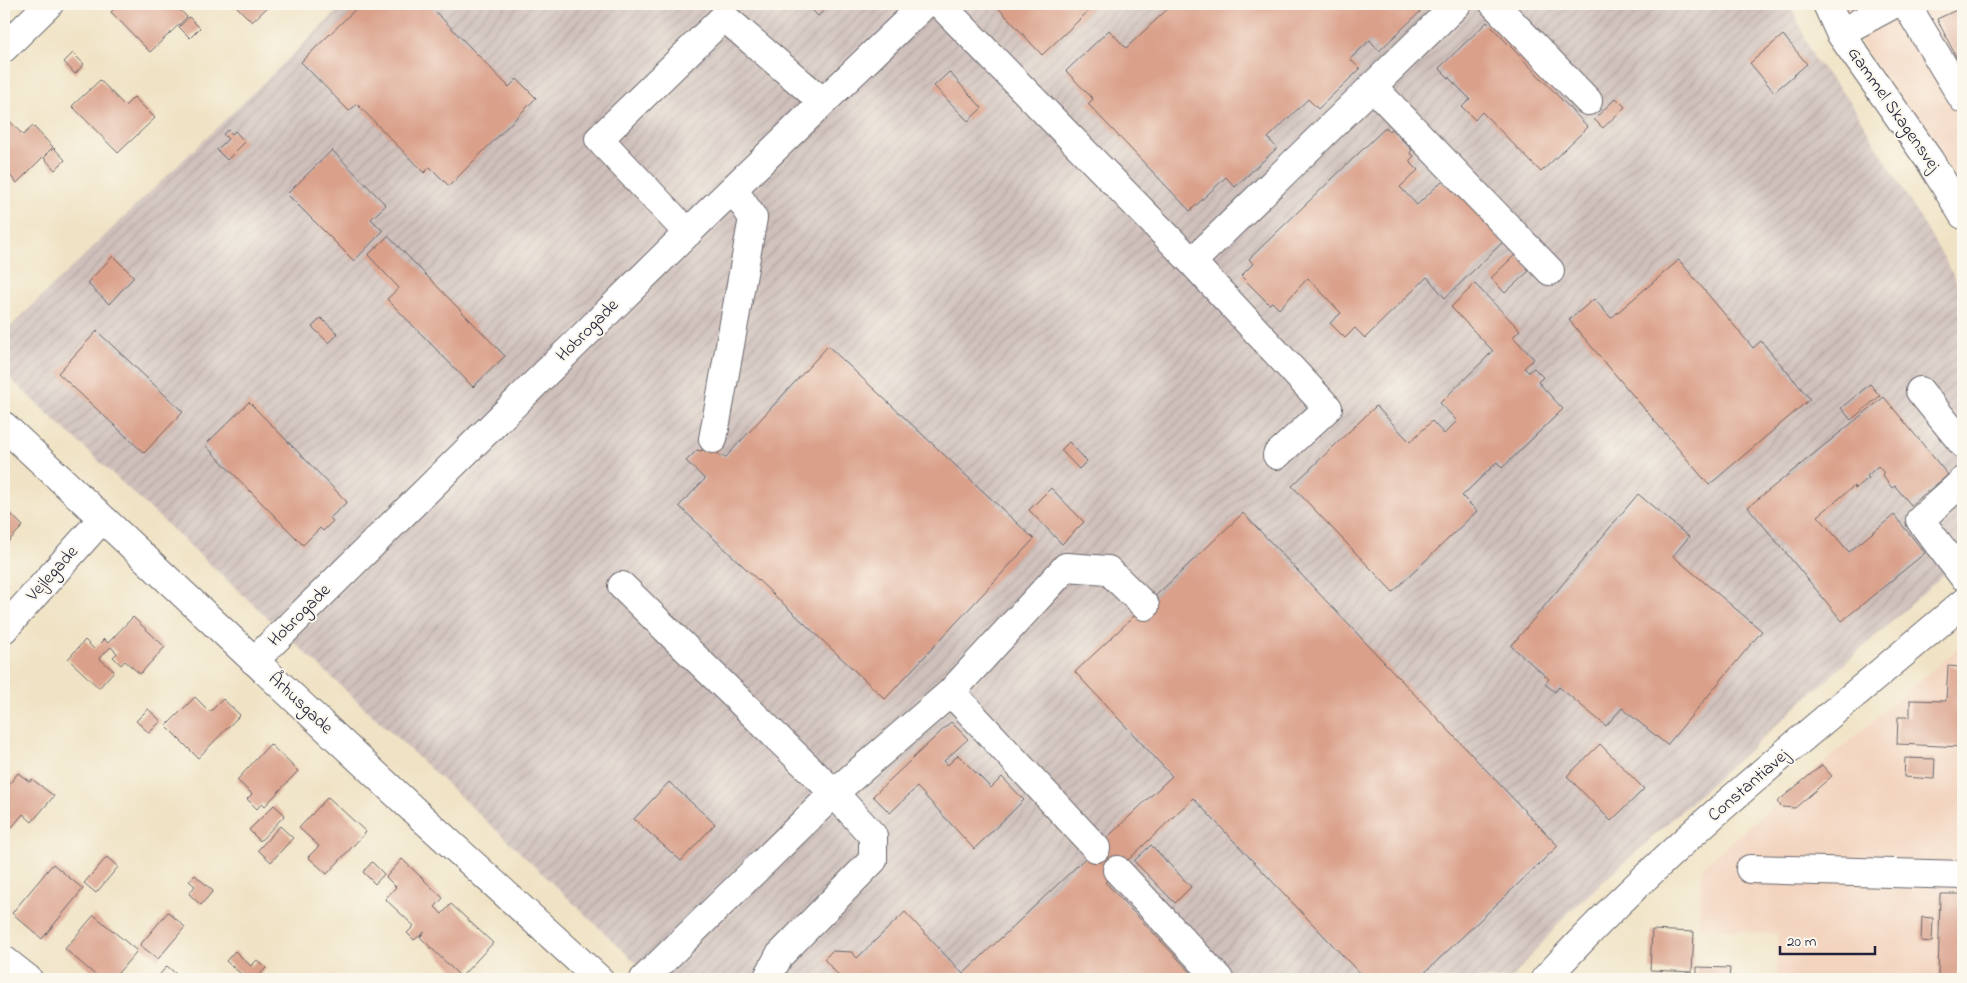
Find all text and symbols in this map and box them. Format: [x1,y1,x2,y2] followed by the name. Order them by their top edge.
[1839,42,1946,179] street label: Gammel Skagensvej
[551,293,627,369] street label: Hobrogade
[20,540,87,609] street label: Vejlegade
[263,578,339,654] street label: Hobrogade
[261,667,339,742] street label: Århusgade
[1703,743,1796,829] street label: Constantiavej
[1780,923,1874,955] scale bar
[1787,931,1817,953] text: 20 m

